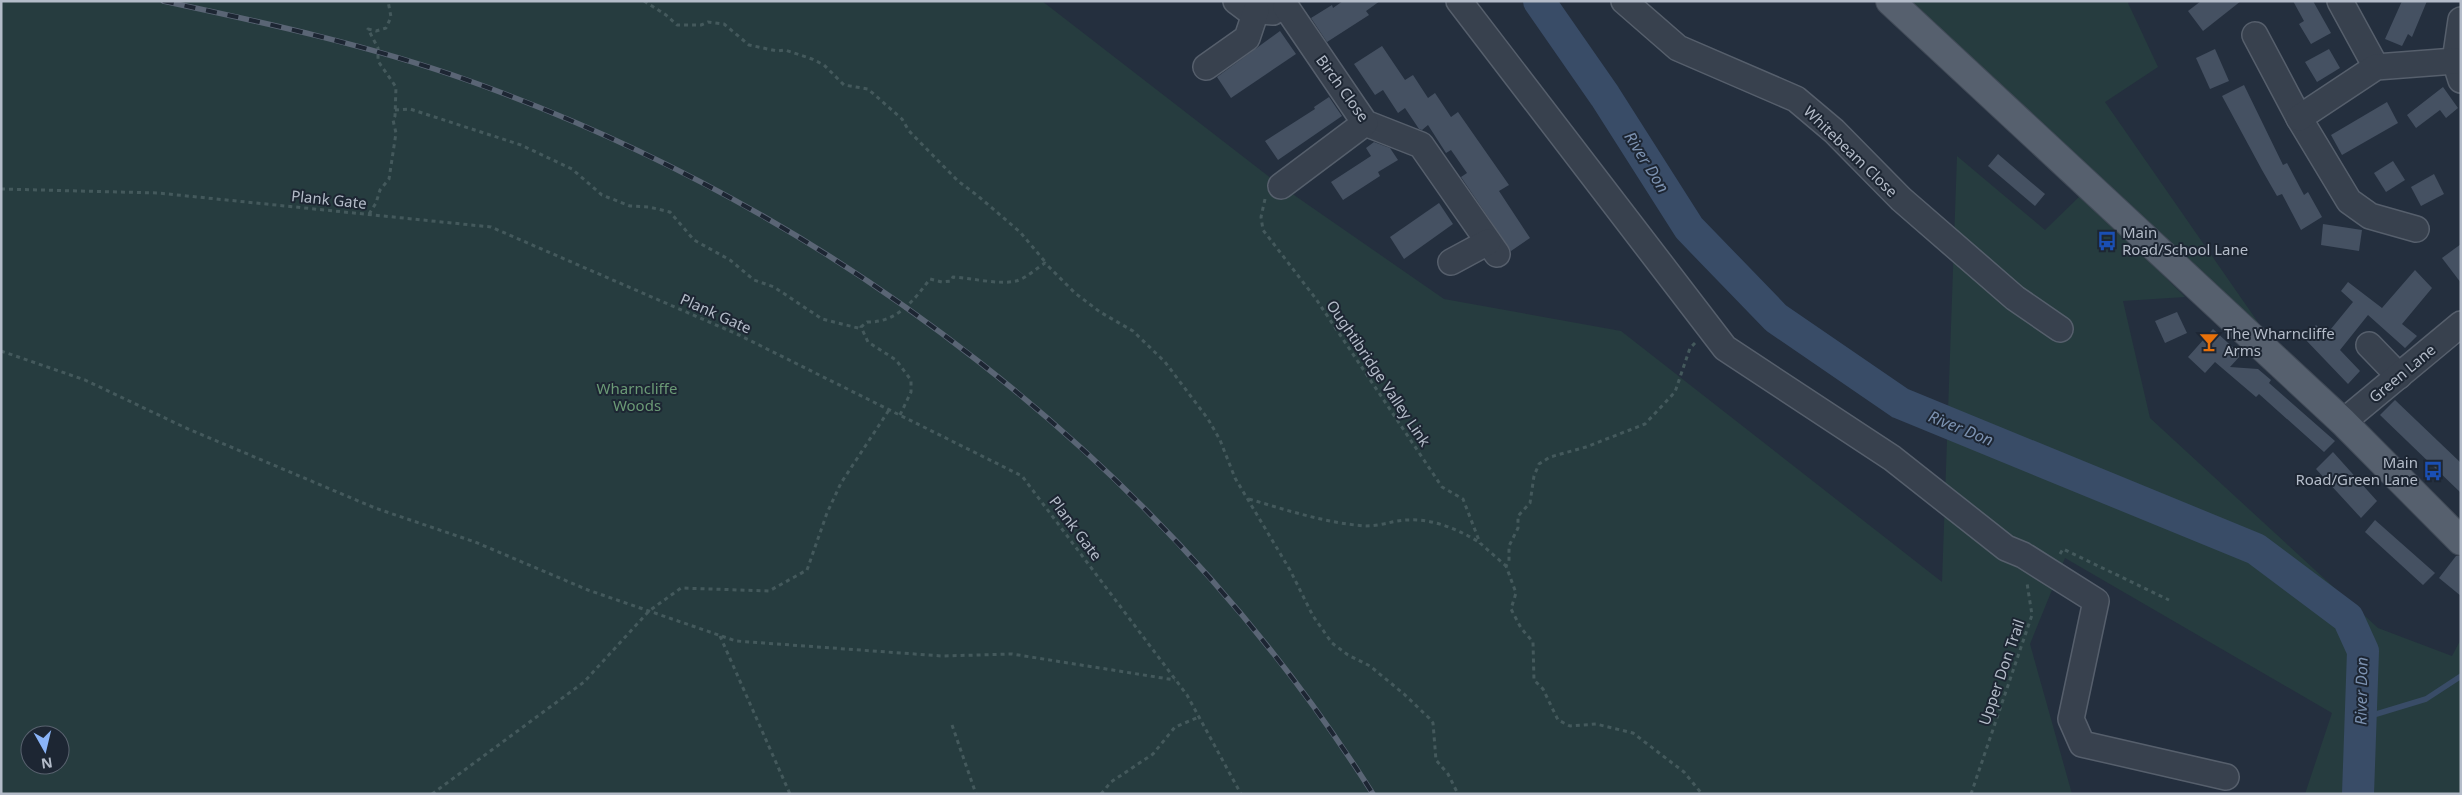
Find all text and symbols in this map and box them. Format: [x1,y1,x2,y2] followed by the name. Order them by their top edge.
[1312,51,1374,125] street label: Birch Close
[1800,101,1902,201] street label: Whitebeam Close
[1620,127,1674,197] water label: River Don
[290,185,368,213] street label: Plank Gate
[2122,222,2248,259] place label: Main Road/School Lane
[2096,230,2118,252] bus stop icon: Main Road/School Lane
[677,288,755,338] street label: Plank Gate
[1322,296,1436,450] street label: Oughtibridge Valley Link
[2224,323,2335,360] place label: The Wharncliffe Arms
[2198,331,2220,353] bar icon: The Wharncliffe Arms
[2365,339,2439,407] street label: Green Lane
[597,378,677,415] park label: Wharncliffe Woods
[1925,405,1997,451] water label: River Don
[2295,452,2418,489] place label: Main Road/Green Lane
[2422,460,2444,482] bus stop icon: Main Road/Green Lane
[1045,492,1107,564] street label: Plank Gate
[1974,616,2028,728] street label: Upper Don Trail
[2349,657,2373,725] water label: River Don
[20,725,70,775] north arrow
[40,753,54,774] text: N

